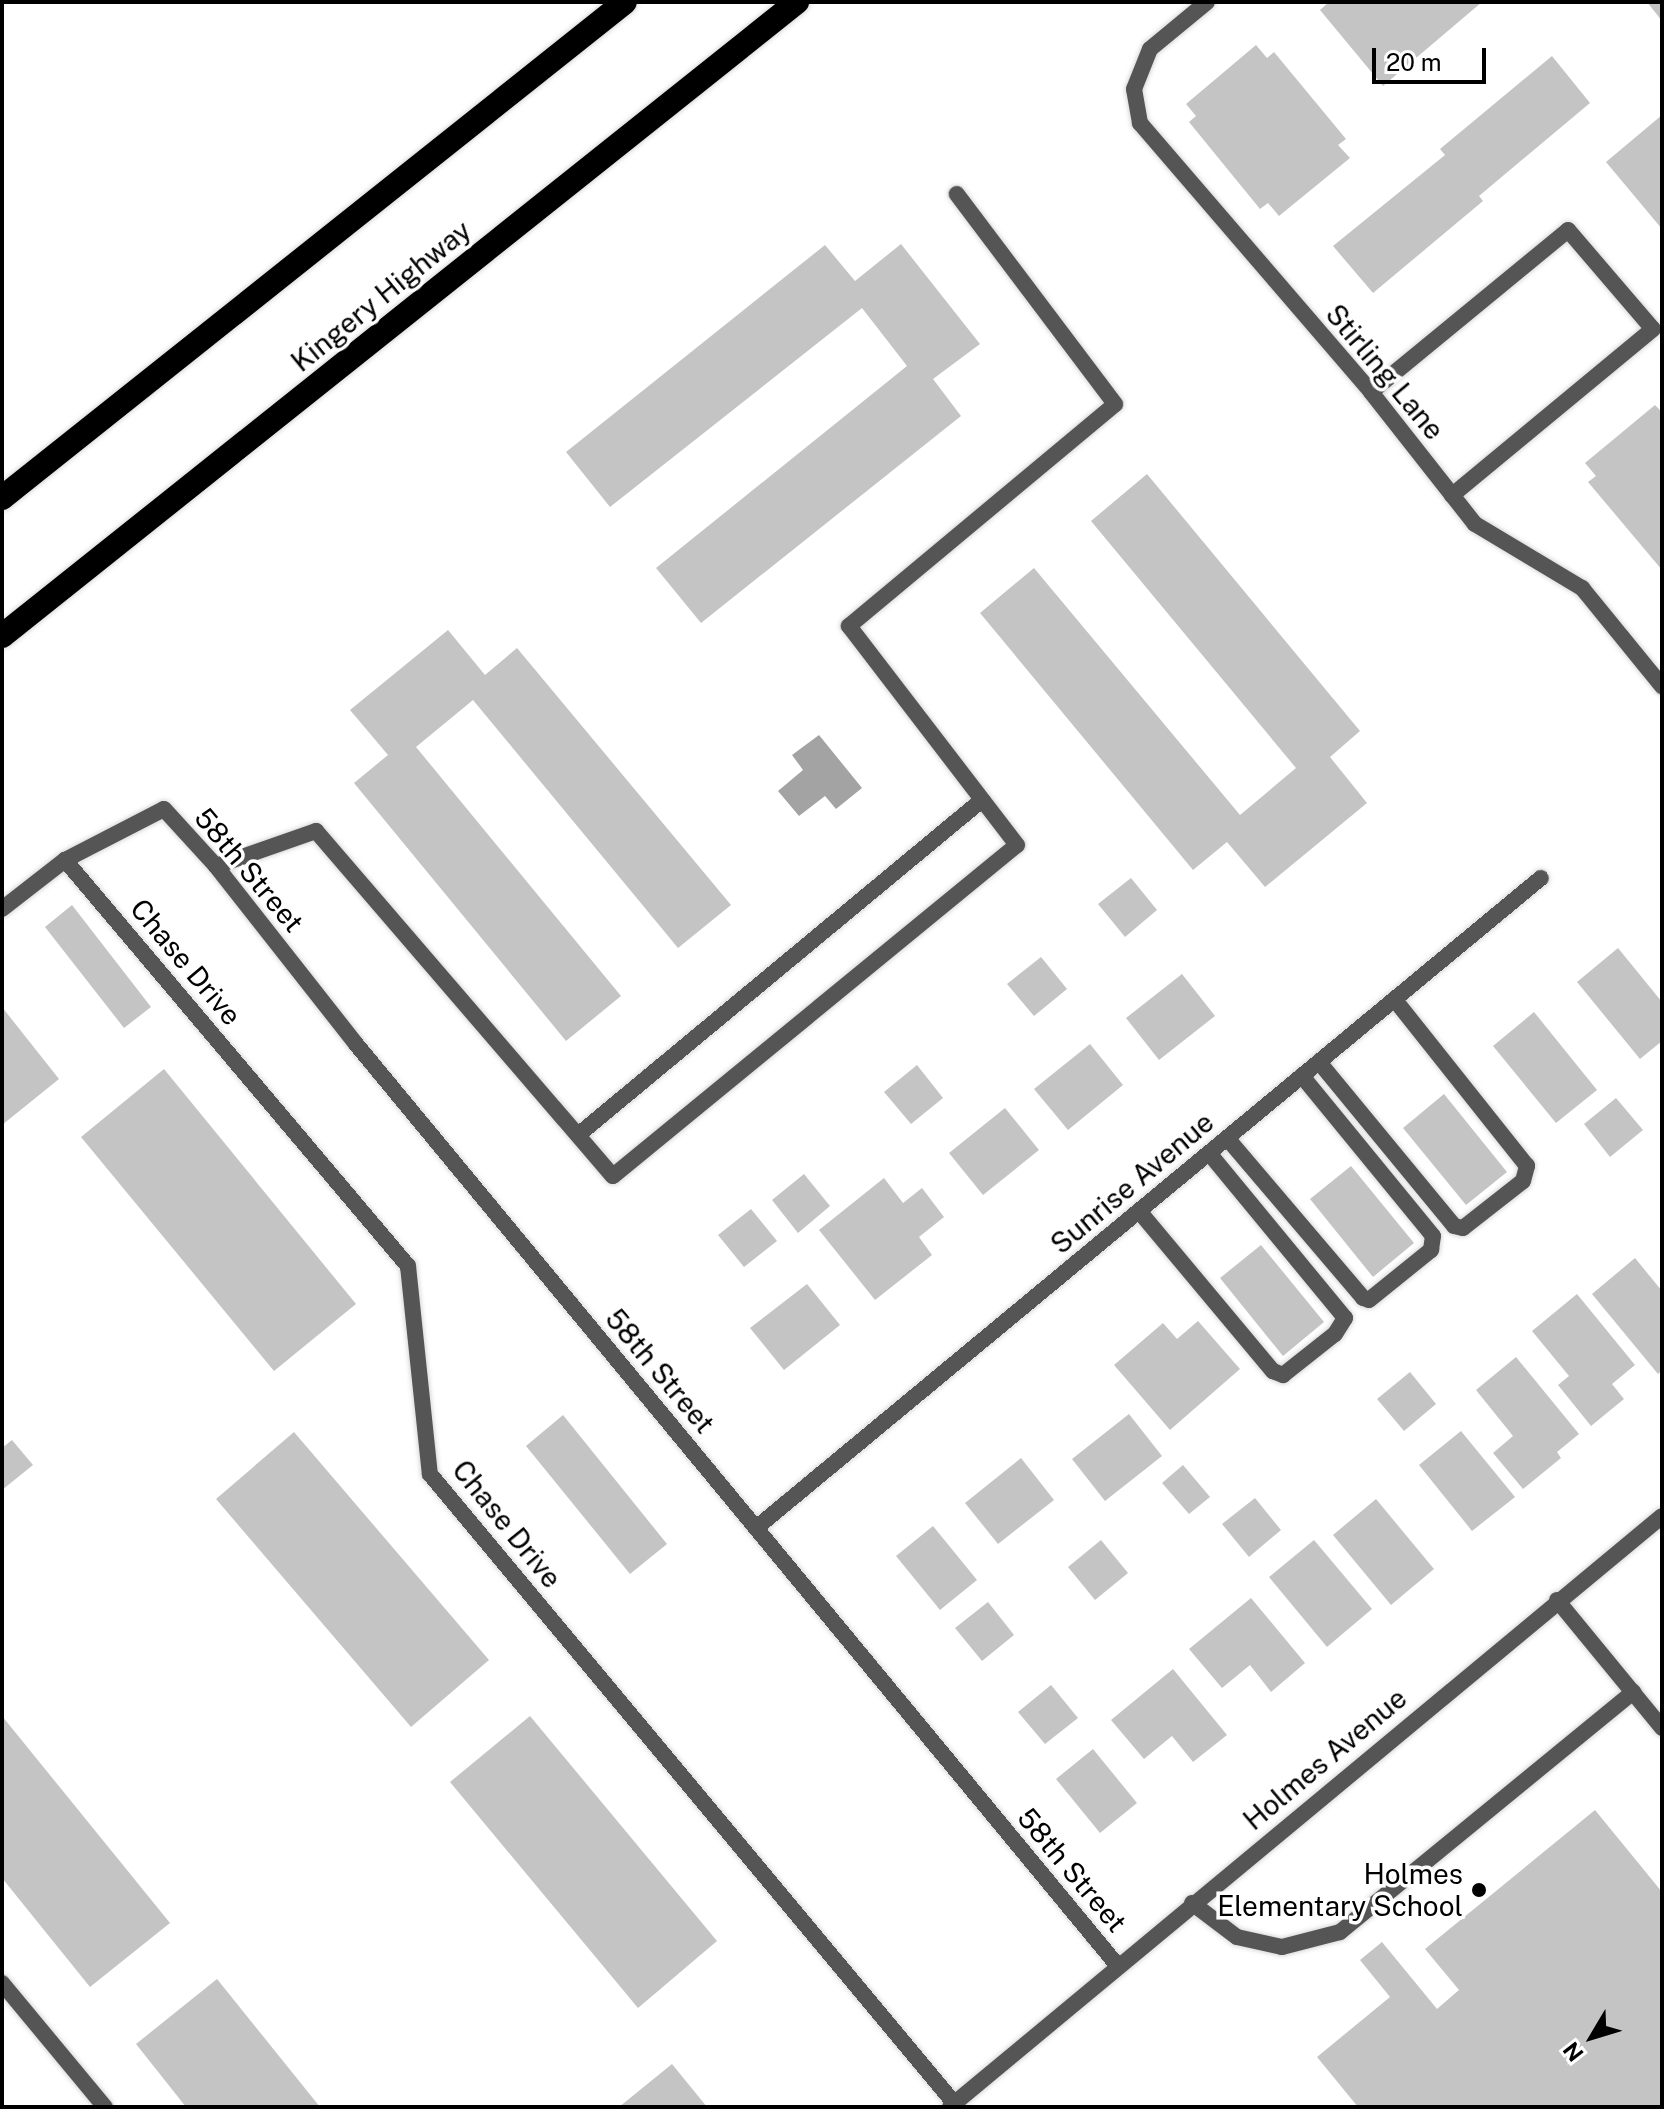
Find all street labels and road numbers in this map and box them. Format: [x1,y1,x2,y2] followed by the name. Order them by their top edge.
[284,213,478,379] street label: Kingery Highway
[1319,298,1451,446] street label: Stirling Lane
[187,801,311,939] street label: 58th Street
[123,892,249,1032] street label: Chase Drive
[1044,1105,1220,1261] street label: Sunrise Avenue
[598,1302,722,1440] street label: 58th Street
[445,1453,569,1595] street label: Chase Drive
[1237,1681,1413,1837] street label: Holmes Avenue
[1010,1801,1134,1939] street label: 58th Street

